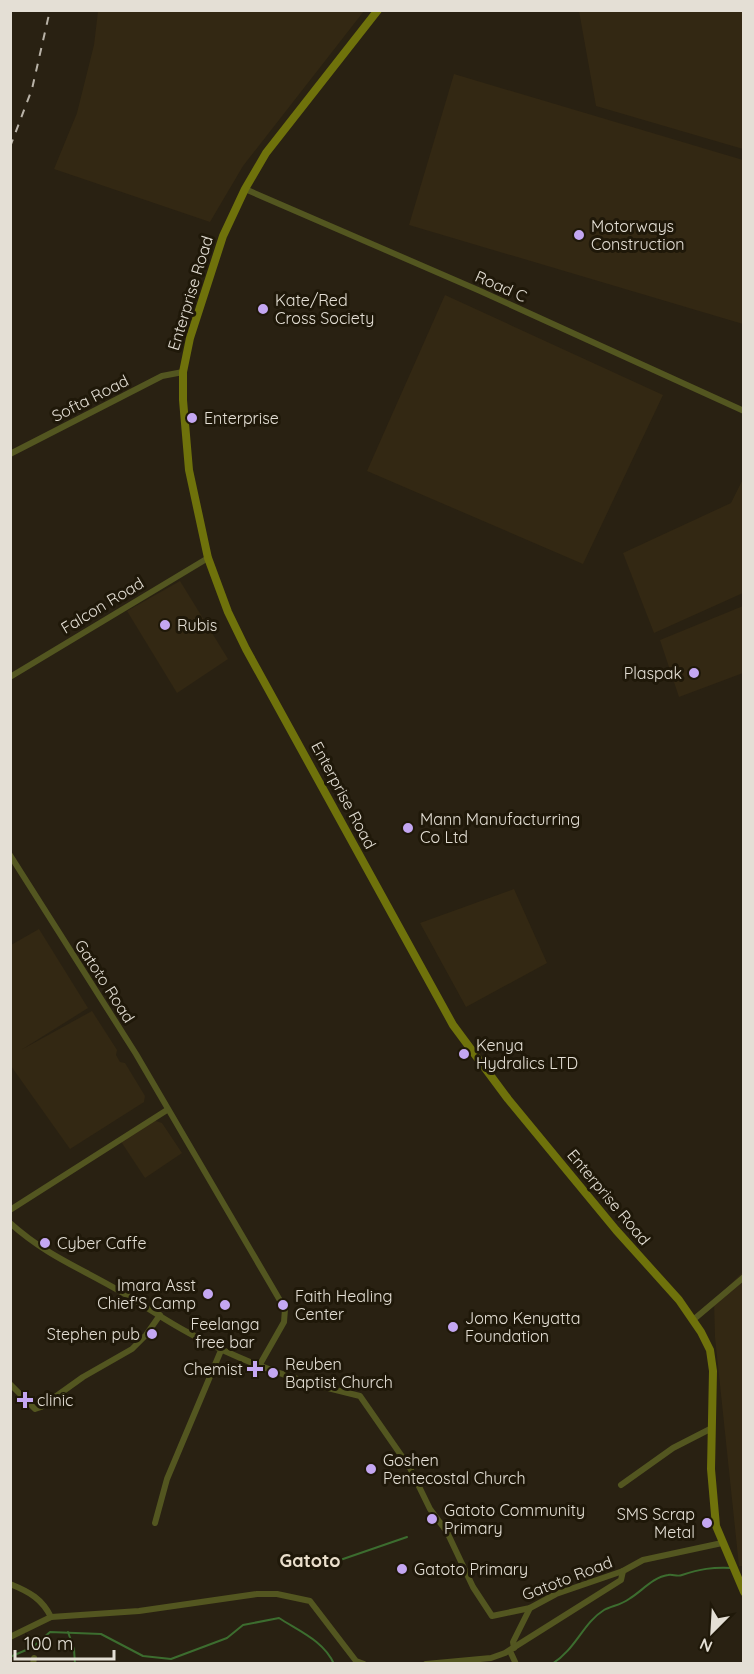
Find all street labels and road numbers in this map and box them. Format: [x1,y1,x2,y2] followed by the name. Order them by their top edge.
[163,233,217,353] street label: Enterprise Road
[472,266,530,306] street label: Road C
[48,370,132,426] street label: Softa Road
[57,572,147,638] street label: Falcon Road
[307,738,381,852] street label: Enterprise Road
[71,936,139,1026] street label: Gatoto Road
[563,1145,655,1249] street label: Enterprise Road
[519,1552,615,1604] street label: Gatoto Road

